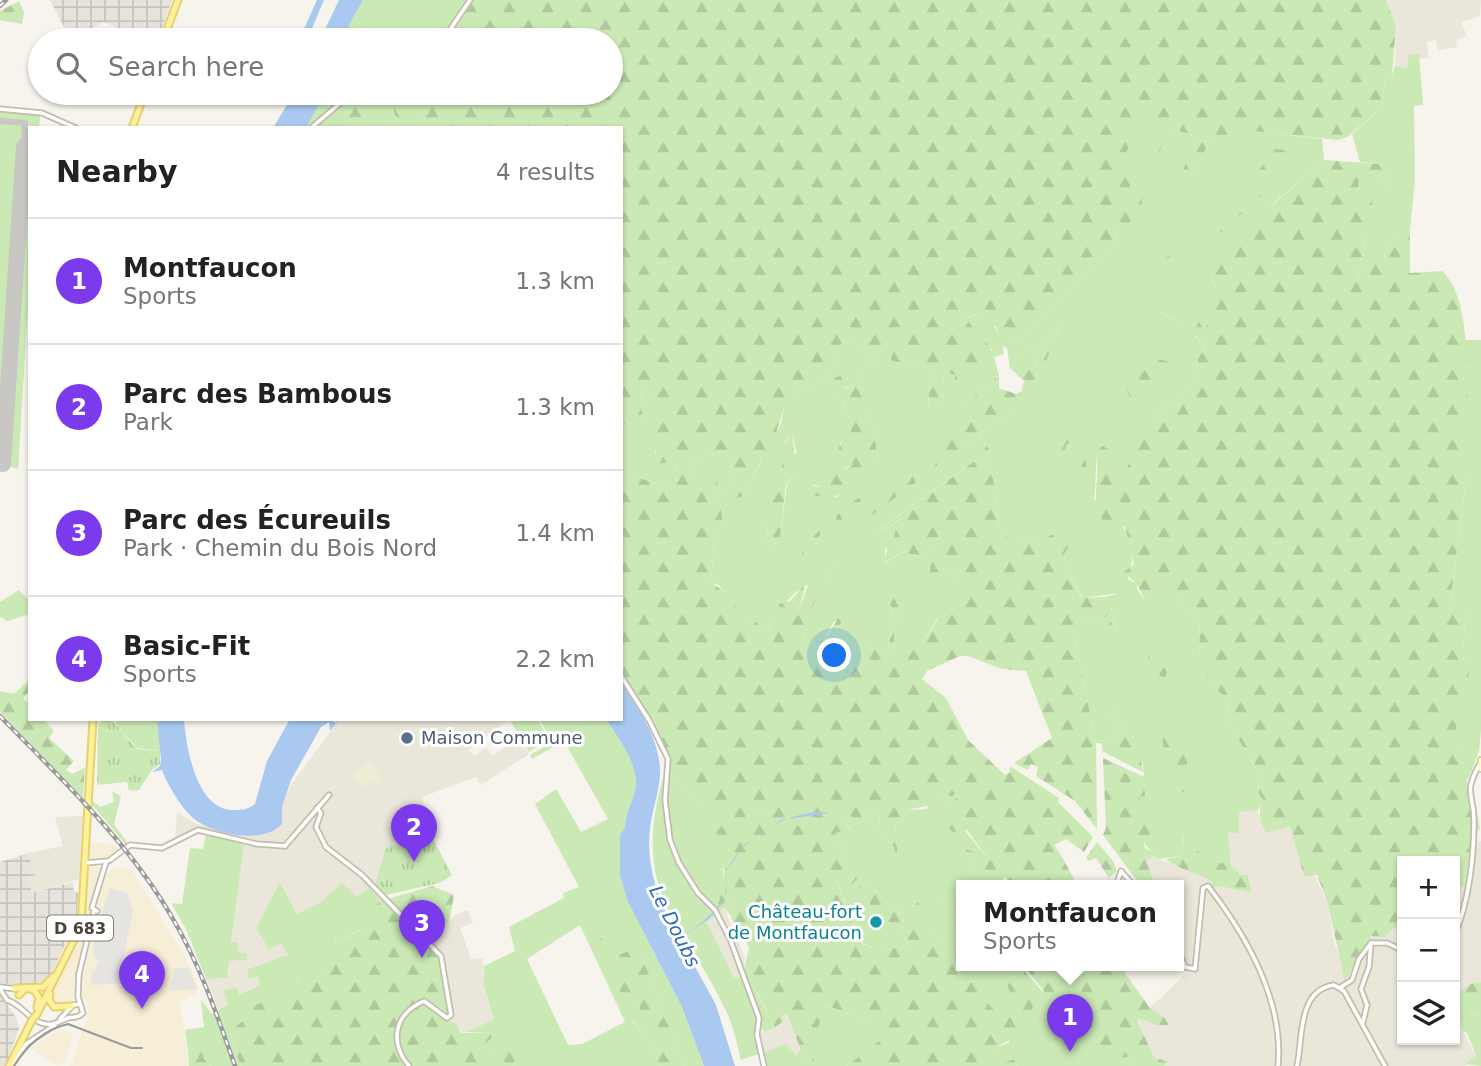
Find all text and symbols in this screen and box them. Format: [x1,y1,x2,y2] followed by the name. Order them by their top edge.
[28,28,623,105] search box
[52,48,90,86] icon: search
[108,52,264,82] text: Search here
[56,154,178,189] text: Nearby
[496,159,595,185] text: 4 results
[123,253,297,283] text: Montfaucon
[71,268,87,294] text: 1
[515,268,595,294] text: 1.3 km
[123,283,197,309] text: Sports
[123,379,392,409] text: Parc des Bambous
[71,394,87,420] text: 2
[515,394,595,420] text: 1.3 km
[123,409,173,435] text: Park
[123,505,391,535] text: Parc des Écureuils
[71,520,87,546] text: 3
[515,520,595,546] text: 1.4 km
[123,535,437,561] text: Park · Chemin du Bois Nord
[123,631,250,661] text: Basic-Fit
[817,638,851,672] your location
[71,646,87,672] text: 4
[515,646,595,672] text: 2.2 km
[123,661,197,687] text: Sports
[421,727,583,748] place label: Maison Commune
[399,730,415,746] marker: Maison Commune
[391,804,437,862] pin: 2
[1397,856,1460,1045] map controls
[1397,856,1460,919] button: +
[956,880,1184,971] popup
[645,882,705,971] water label: Le Doubs
[983,898,1157,928] text: Montfaucon
[399,900,445,958] pin: 3
[728,901,862,943] place label: Château-fort de Montfaucon
[868,914,884,930] marker: Château-fort de Montfaucon
[47,916,113,940] road number: D 683
[1397,919,1460,982] button: −
[983,928,1057,954] text: Sports
[119,951,165,1009] pin: 4
[1397,982,1460,1045] button: layers
[1047,994,1093,1052] pin: 1

